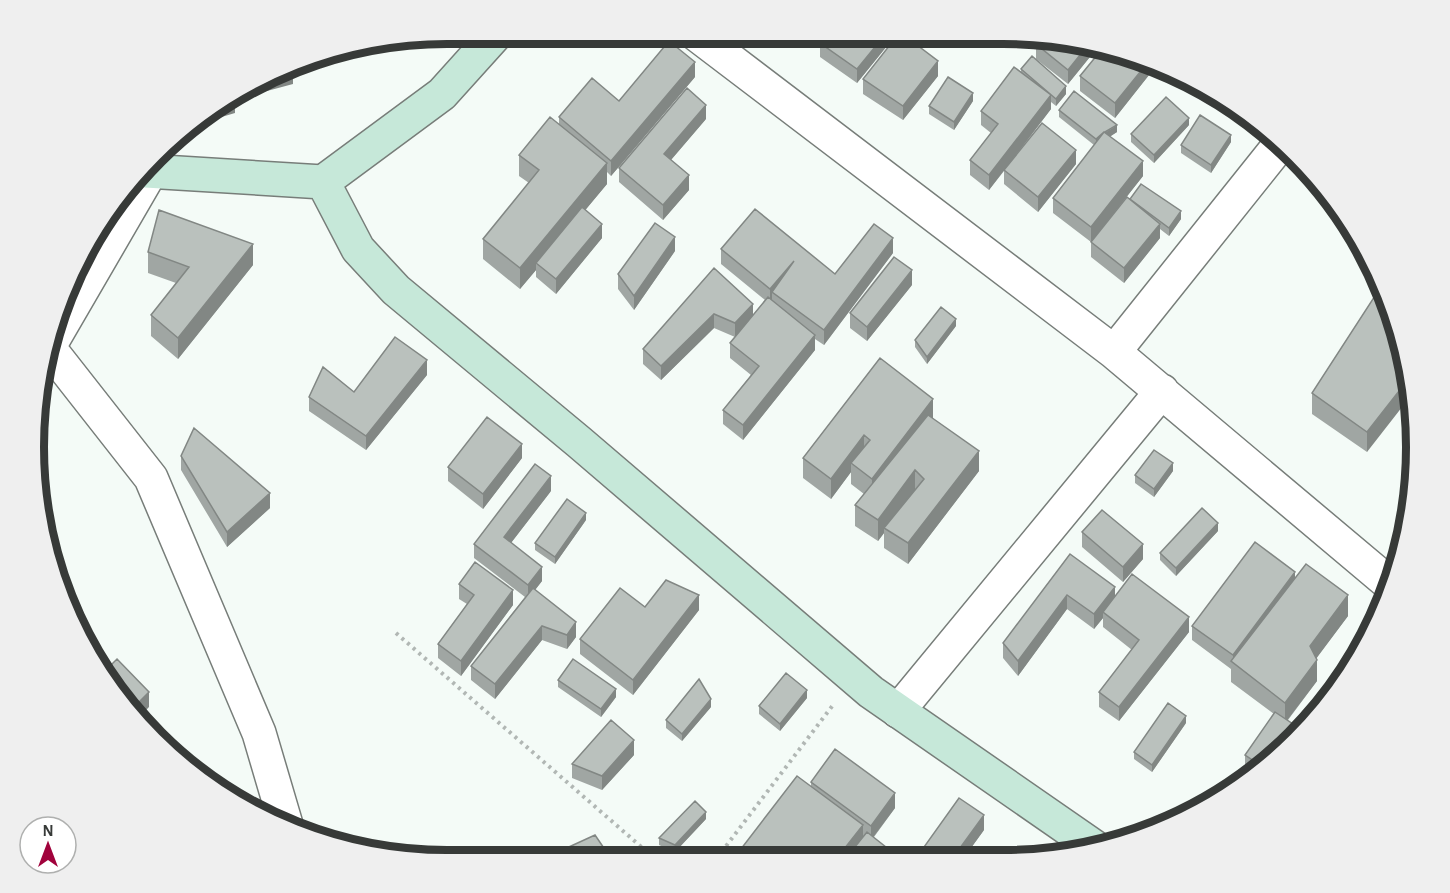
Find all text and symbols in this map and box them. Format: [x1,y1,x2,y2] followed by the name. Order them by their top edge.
[18,815,78,875] north arrow
[42,823,54,839] text: N

